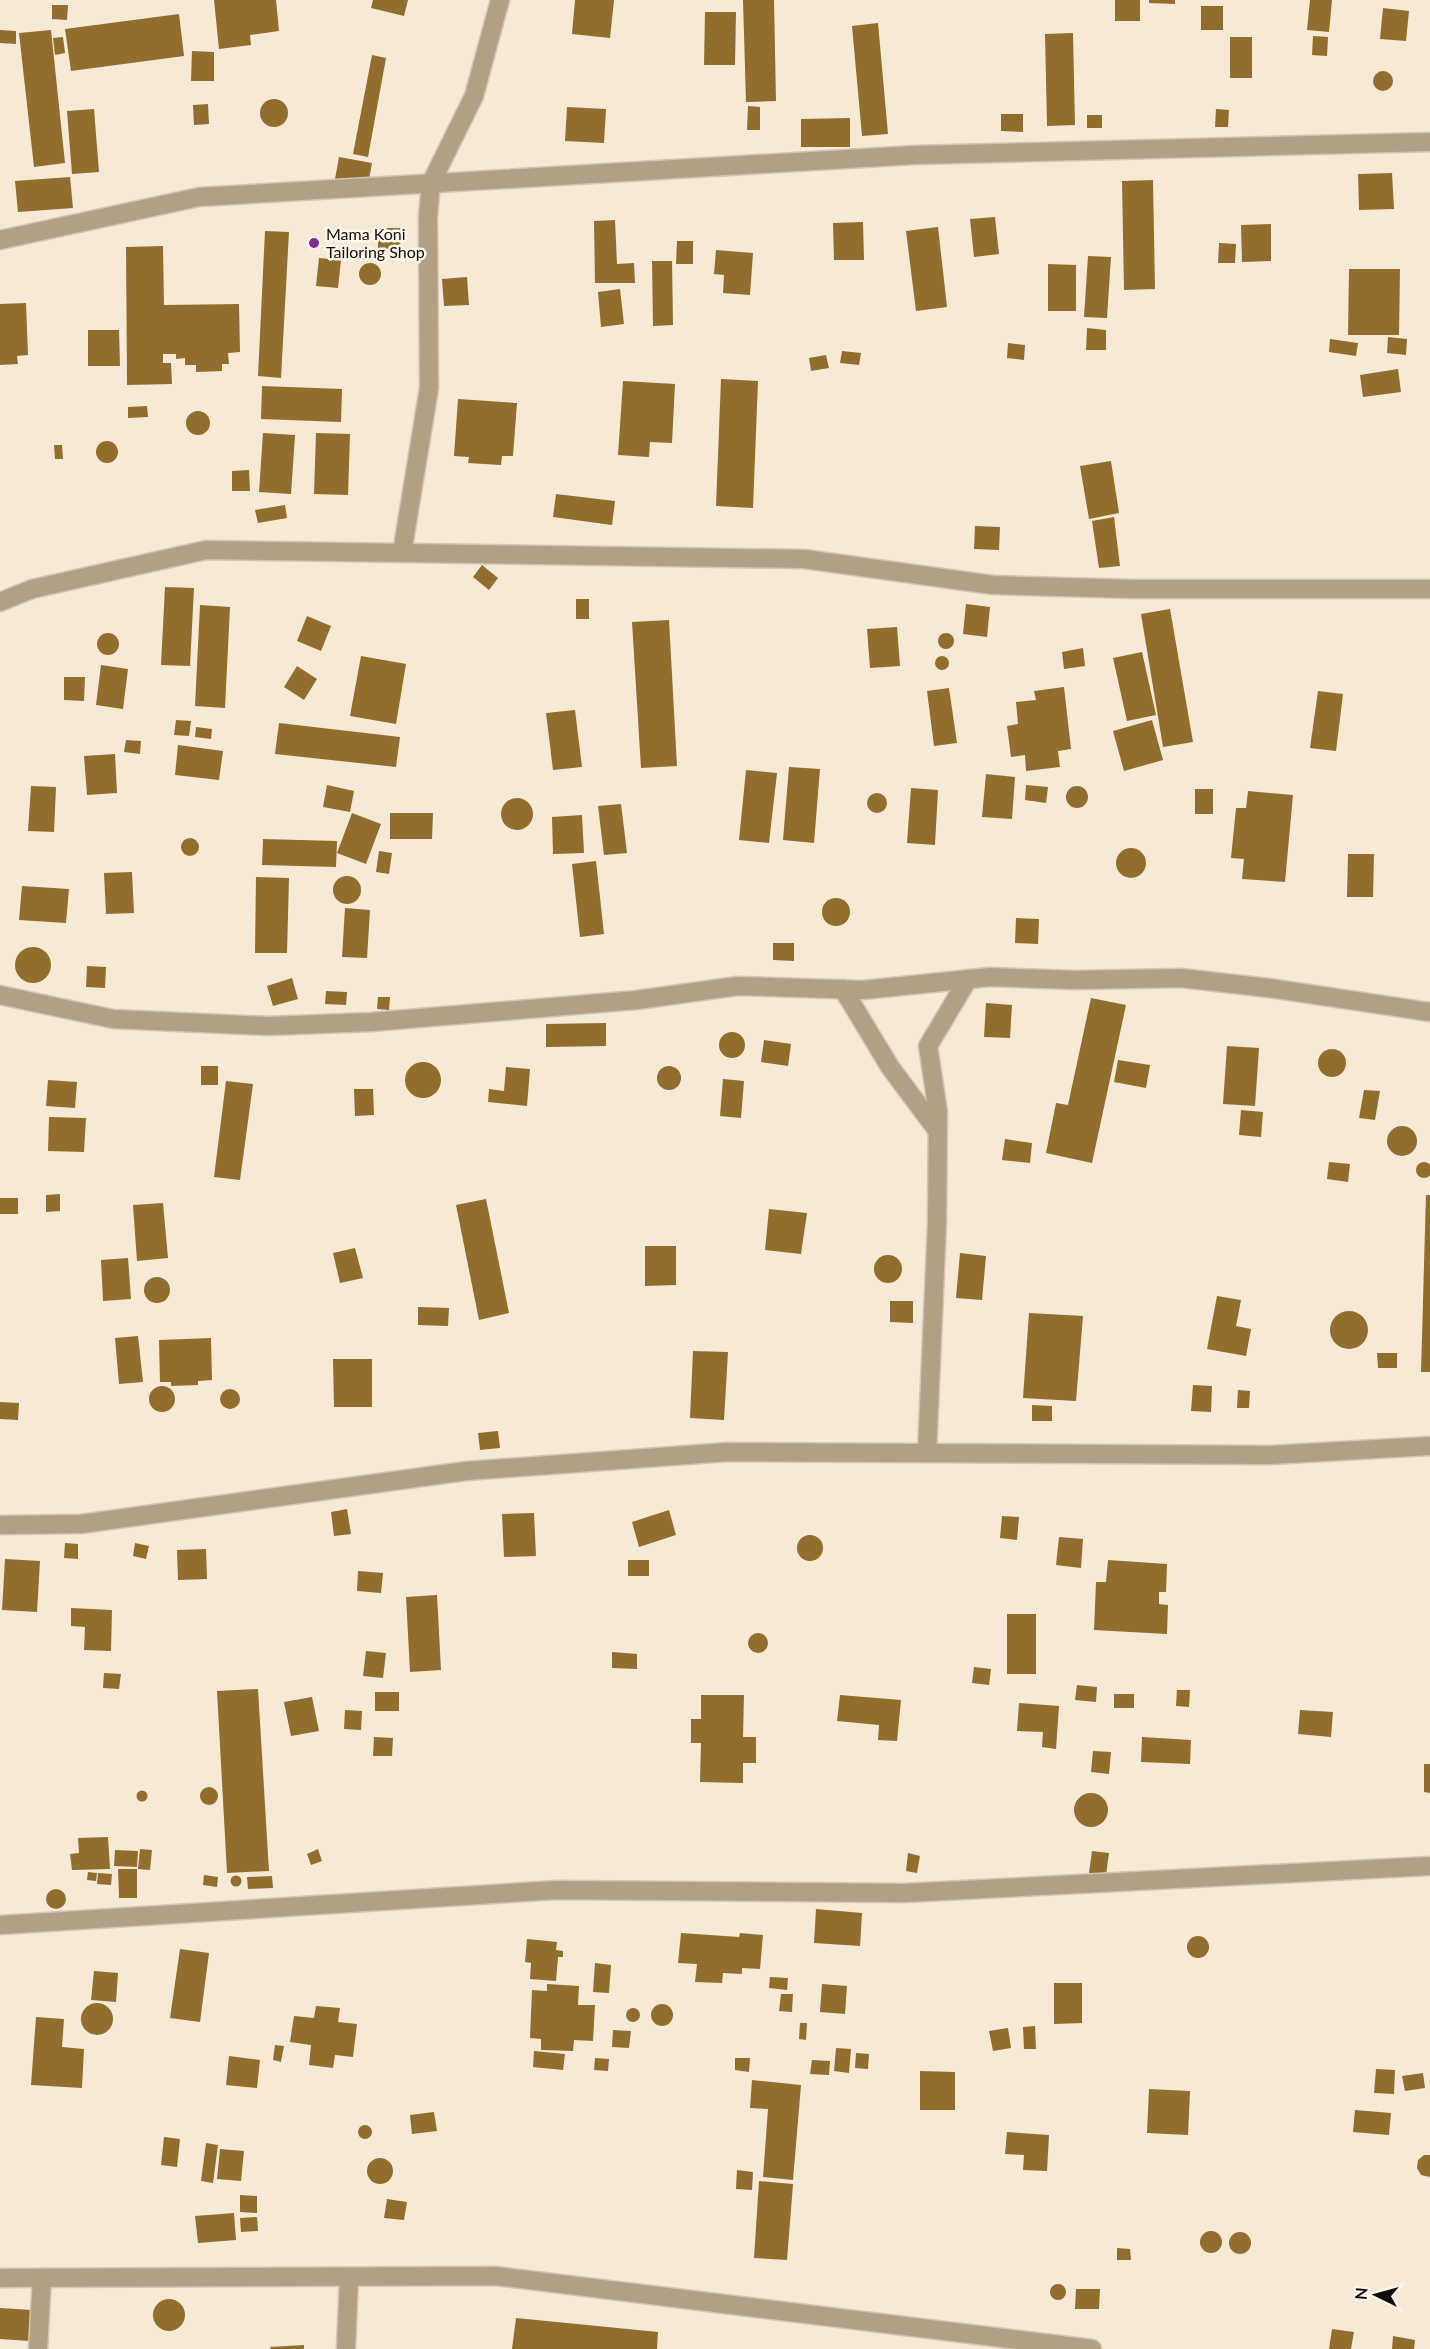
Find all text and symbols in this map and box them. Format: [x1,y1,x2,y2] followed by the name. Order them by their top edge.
[326,224,425,261] place label: Mama Koni Tailoring Shop
[307,236,321,250] marker: Mama Koni Tailoring Shop
[1346,2265,1406,2325] north arrow
[1351,2287,1371,2301] text: N

